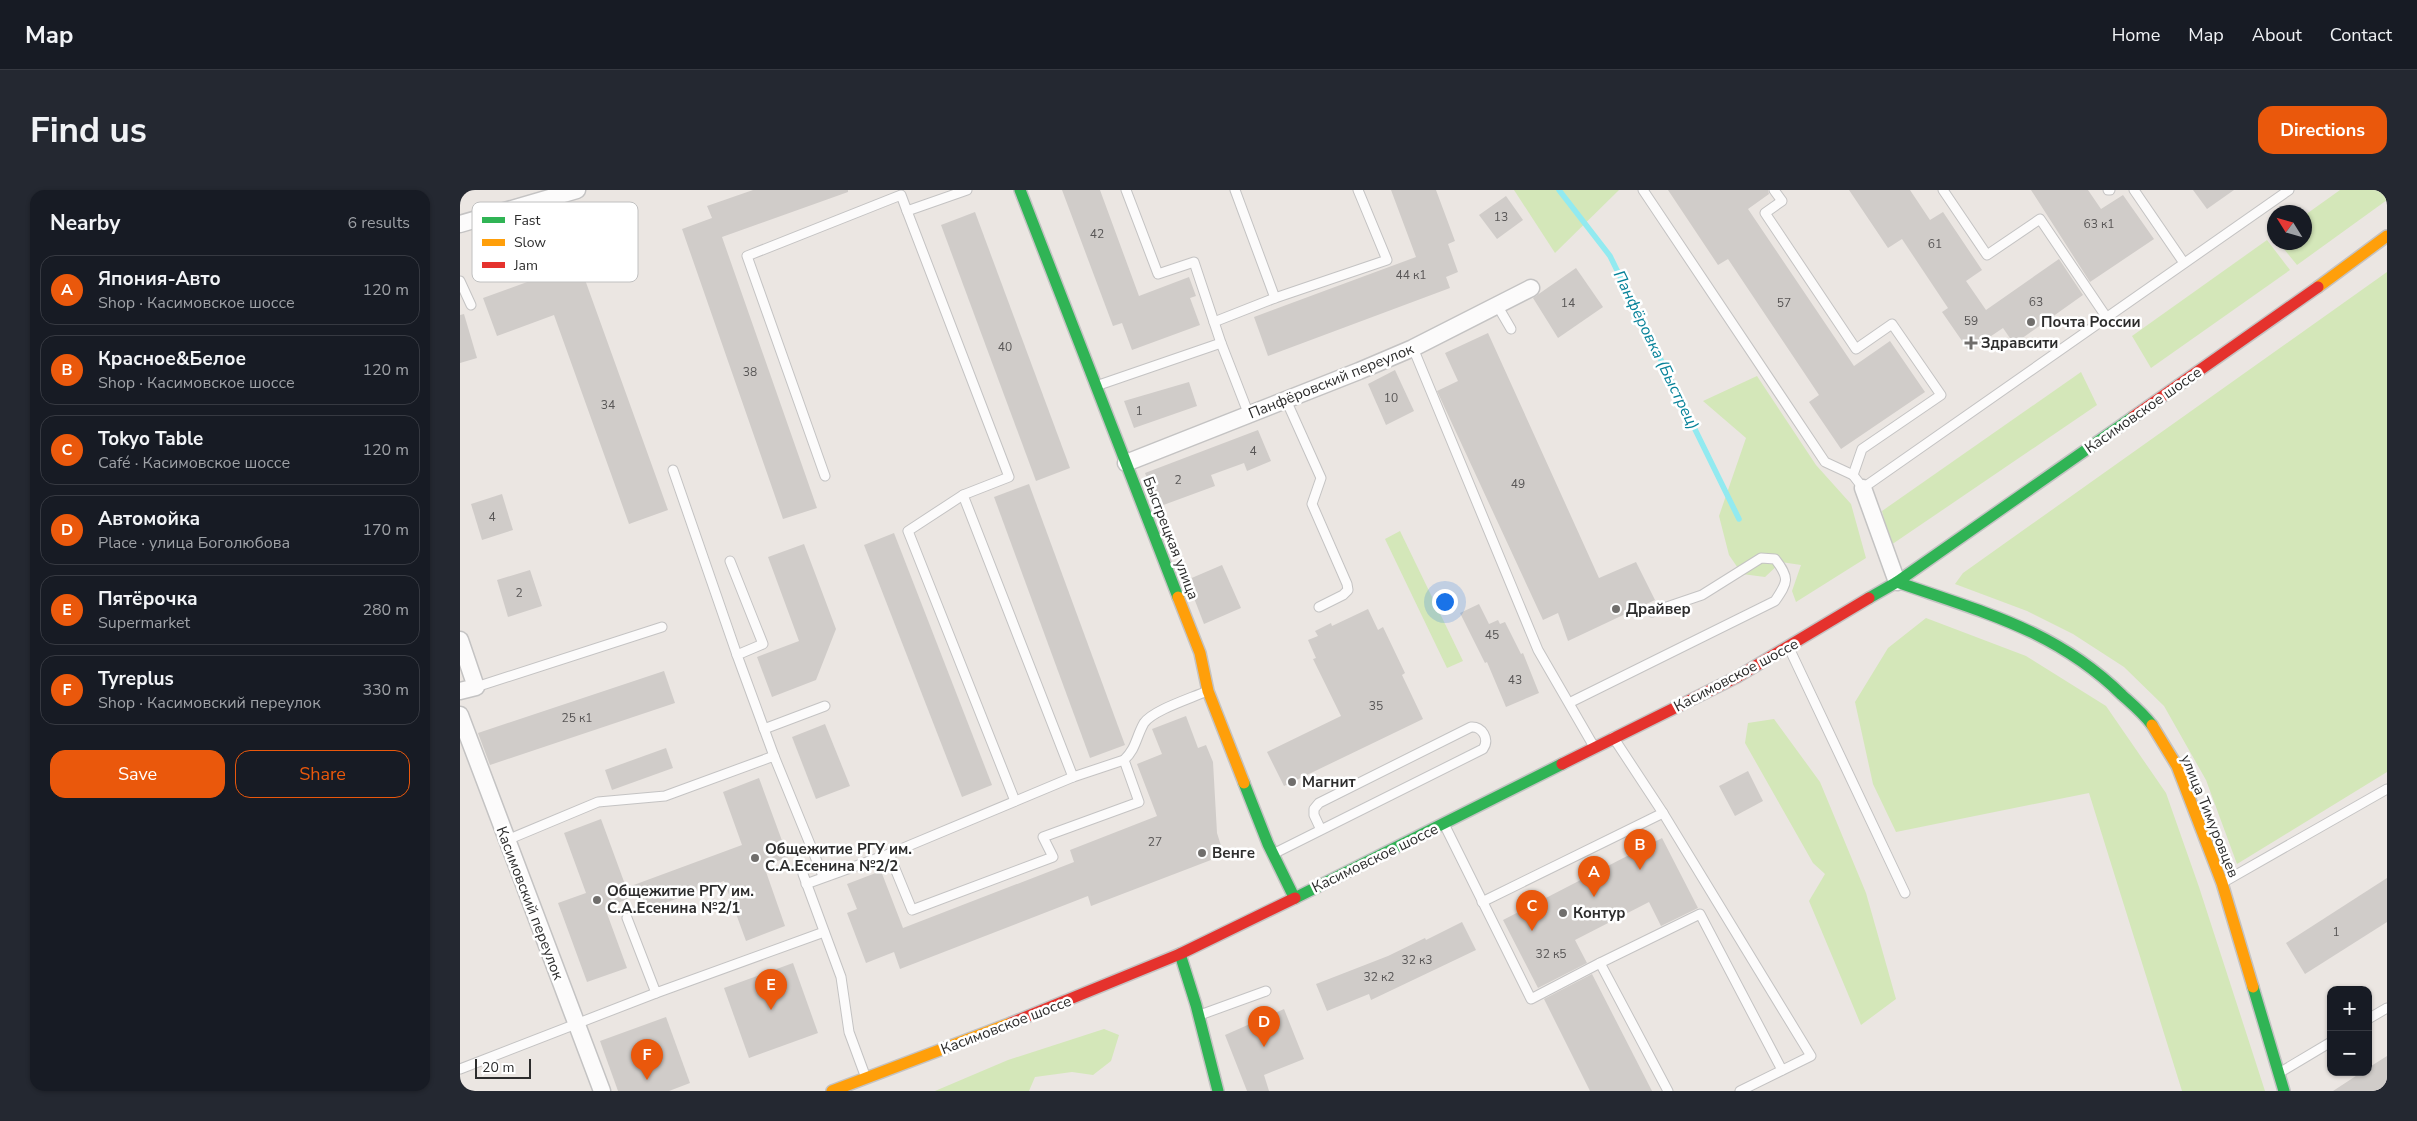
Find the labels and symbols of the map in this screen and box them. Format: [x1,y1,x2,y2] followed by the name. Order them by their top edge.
[472,202,638,282] legend
[2267,205,2312,250] north arrow
[1494,209,1508,225] house number: 13
[514,211,540,230] text: Fast
[2084,216,2115,232] house number: 63 к1
[1090,226,1104,242] house number: 42
[514,233,546,252] text: Slow
[1928,236,1942,252] house number: 61
[513,256,538,275] text: Jam
[1396,267,1427,283] house number: 44 к1
[1608,267,1704,433] water label: Панфёровка (Быстрец)
[2029,294,2043,310] house number: 63
[1561,295,1575,311] house number: 14
[1777,295,1791,311] house number: 57
[2041,312,2141,332] place label: Почта России
[1964,313,1978,329] house number: 59
[2025,316,2037,328] marker: Почта России
[1981,333,2058,353] place label: Здравсити
[1965,337,1977,349] marker: Здравсити
[998,339,1012,355] house number: 40
[1245,339,1417,423] street label: Панфёровский переулок
[2081,362,2205,458] street label: Касимовское шоссе
[743,364,757,380] house number: 38
[1384,390,1398,406] house number: 10
[601,397,615,413] house number: 34
[1135,403,1143,419] house number: 1
[1249,443,1257,459] house number: 4
[1174,472,1182,488] house number: 2
[1138,474,1204,602] street label: Быстрецкая улица
[1511,476,1525,492] house number: 49
[488,509,496,525] house number: 4
[515,585,523,601] house number: 2
[1432,589,1458,615] your location
[1626,599,1691,619] place label: Драйвер
[1610,603,1622,615] marker: Драйвер
[1485,627,1499,643] house number: 45
[1670,634,1802,716] street label: Касимовское шоссе
[1508,672,1522,688] house number: 43
[1369,698,1383,714] house number: 35
[562,710,593,726] house number: 25 к1
[2176,752,2244,880] street label: улица Тимуровцев
[1302,772,1356,792] place label: Магнит
[1286,776,1298,788] marker: Магнит
[1308,819,1442,897] street label: Касимовское шоссе
[492,823,569,983] street label: Касимовский переулок
[1624,829,1656,870] pin: B
[1148,834,1162,850] house number: 27
[765,839,912,876] place label: Общежитие РГУ им. С.А.Есенина №2/2
[1212,843,1255,863] place label: Венге
[1196,847,1208,859] marker: Венге
[749,852,761,864] marker: Общежитие РГУ им. С.А.Есенина №2/2
[1578,856,1610,897] pin: A
[607,881,754,918] place label: Общежитие РГУ им. С.А.Есенина №2/1
[1516,890,1548,931] pin: C
[591,894,603,906] marker: Общежитие РГУ им. С.А.Есенина №2/1
[1573,903,1625,923] place label: Контур
[1557,907,1569,919] marker: Контур
[2332,924,2340,940] house number: 1
[1536,946,1567,962] house number: 32 к5
[1402,952,1433,968] house number: 32 к3
[755,969,787,1010] pin: E
[1364,969,1395,985] house number: 32 к2
[938,991,1074,1059] street label: Касимовское шоссе
[1248,1006,1280,1047] pin: D
[631,1039,663,1080] pin: F
[475,1056,531,1079] scale bar

